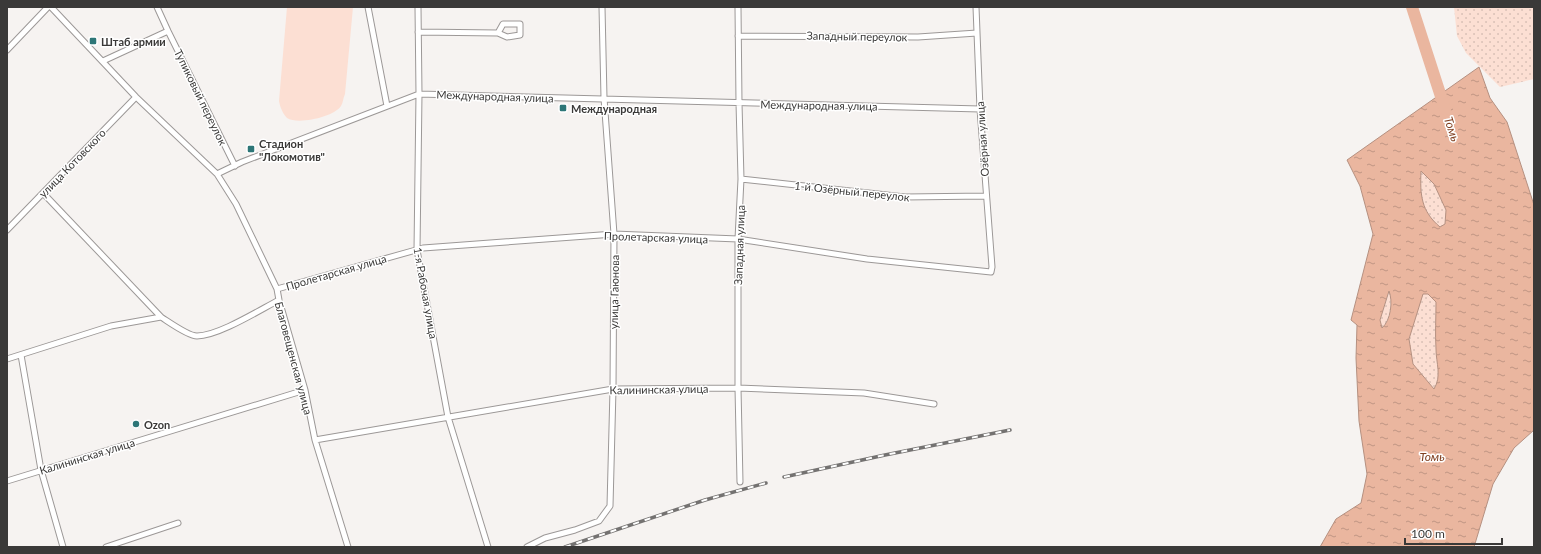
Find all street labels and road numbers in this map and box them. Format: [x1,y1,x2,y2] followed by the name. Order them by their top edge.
[806,29,908,43] street label: Западный переулок
[172,47,230,147] street label: Тупиковый переулок
[436,87,554,105] street label: Международная улица
[760,97,878,113] street label: Международная улица
[973,101,991,177] street label: Озёрная улица
[36,126,108,200] street label: улица Котовского
[794,178,911,204] street label: 1-й Озёрный переулок
[731,205,747,285] street label: Западная улица
[604,229,708,245] street label: Пролетарская улица
[412,246,440,340] street label: 1-я Рабочая улица
[284,251,388,293] street label: Пролетарская улица
[607,255,621,329] street label: улица Гаюнова
[273,300,315,416] street label: Благовещенская улица
[609,382,709,396] street label: Калининская улица
[38,435,136,477] street label: Калининская улица

